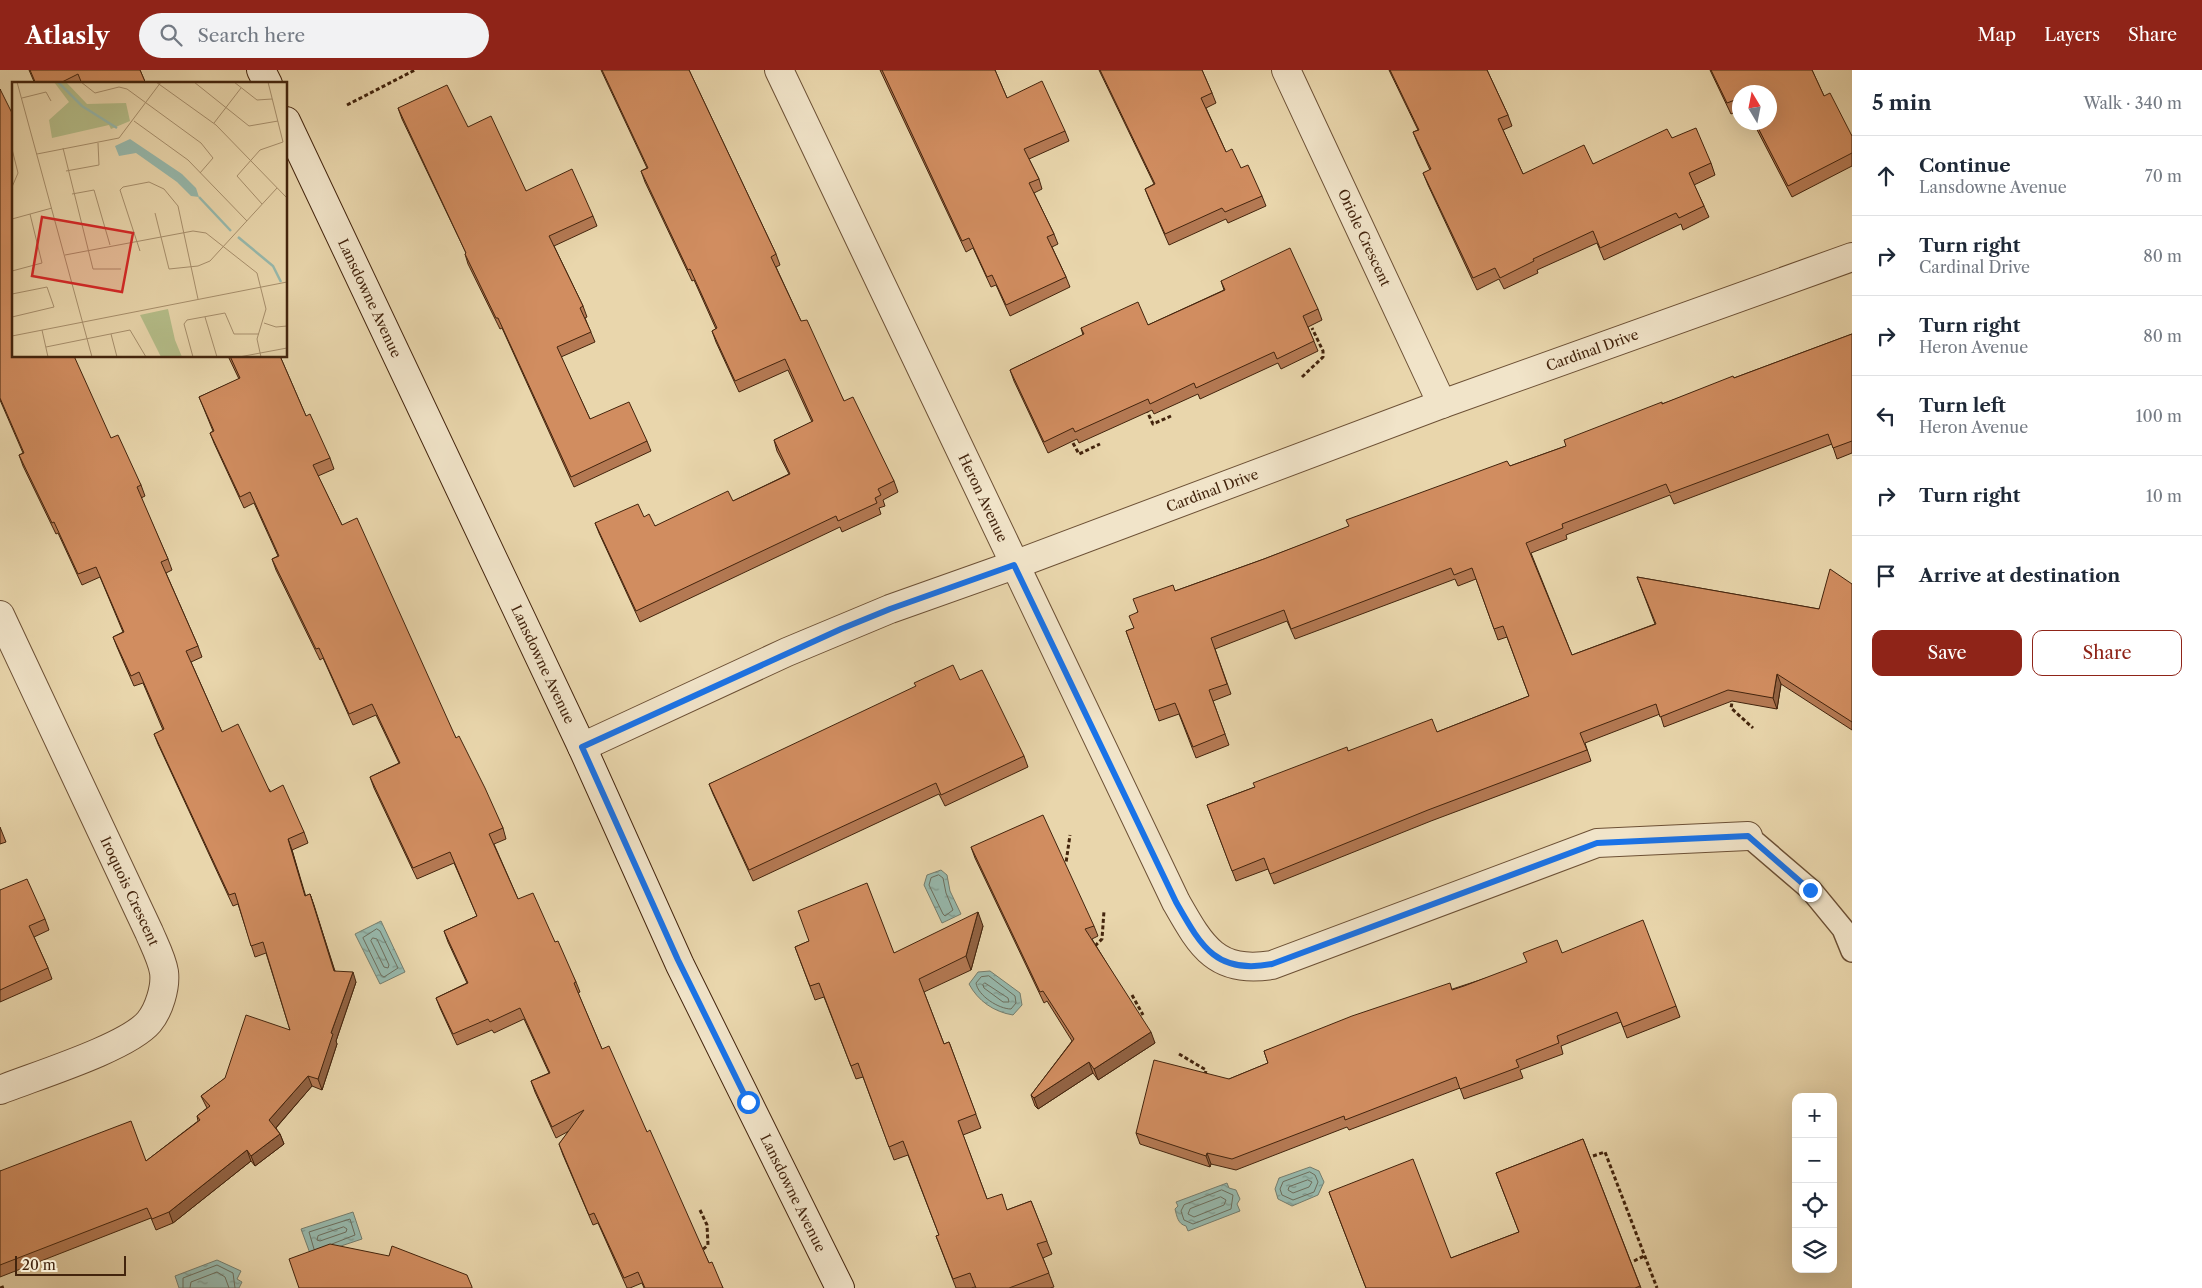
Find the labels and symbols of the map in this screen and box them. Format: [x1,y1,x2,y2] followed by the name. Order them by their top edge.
[12,82,288,358] inset map
[1732,85,1777,130] north arrow
[1334,186,1395,289] street label: Oriole Crescent
[334,236,406,361] street label: Lansdowne Avenue
[1543,325,1641,375] street label: Cardinal Drive
[954,451,1012,545] street label: Heron Avenue
[1164,465,1261,516] street label: Cardinal Drive
[507,602,579,727] street label: Lansdowne Avenue
[96,833,163,949] street label: Iroquois Crescent
[1799,879,1822,902] route end
[737,1091,760,1114] route start
[756,1131,830,1255] street label: Lansdowne Avenue
[15,1253,126,1276] scale bar

